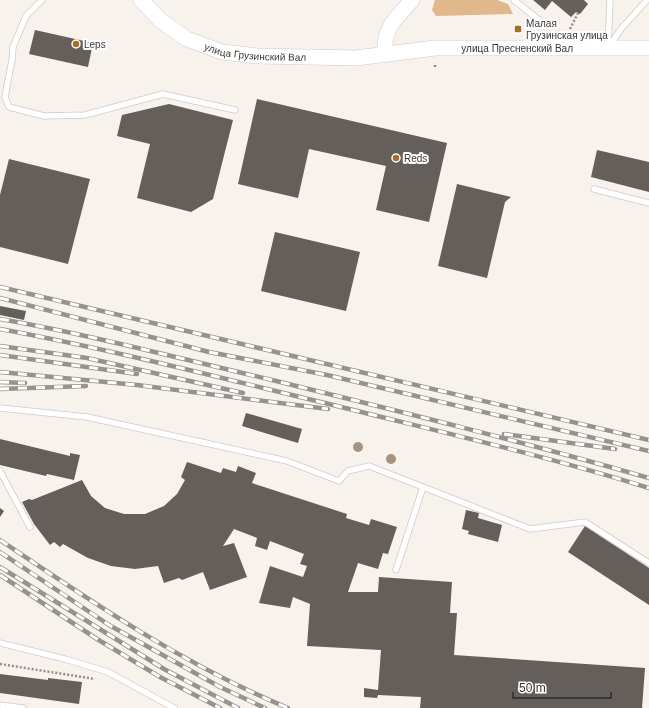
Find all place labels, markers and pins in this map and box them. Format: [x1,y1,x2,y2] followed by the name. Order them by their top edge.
[526,18,608,41] place label: Малая Грузинская улица
[513,24,523,34] marker: Малая Грузинская улица
[71,39,81,49] marker: Leps
[84,39,106,50] place label: Leps
[391,153,401,163] marker: Reds
[404,153,427,164] place label: Reds

